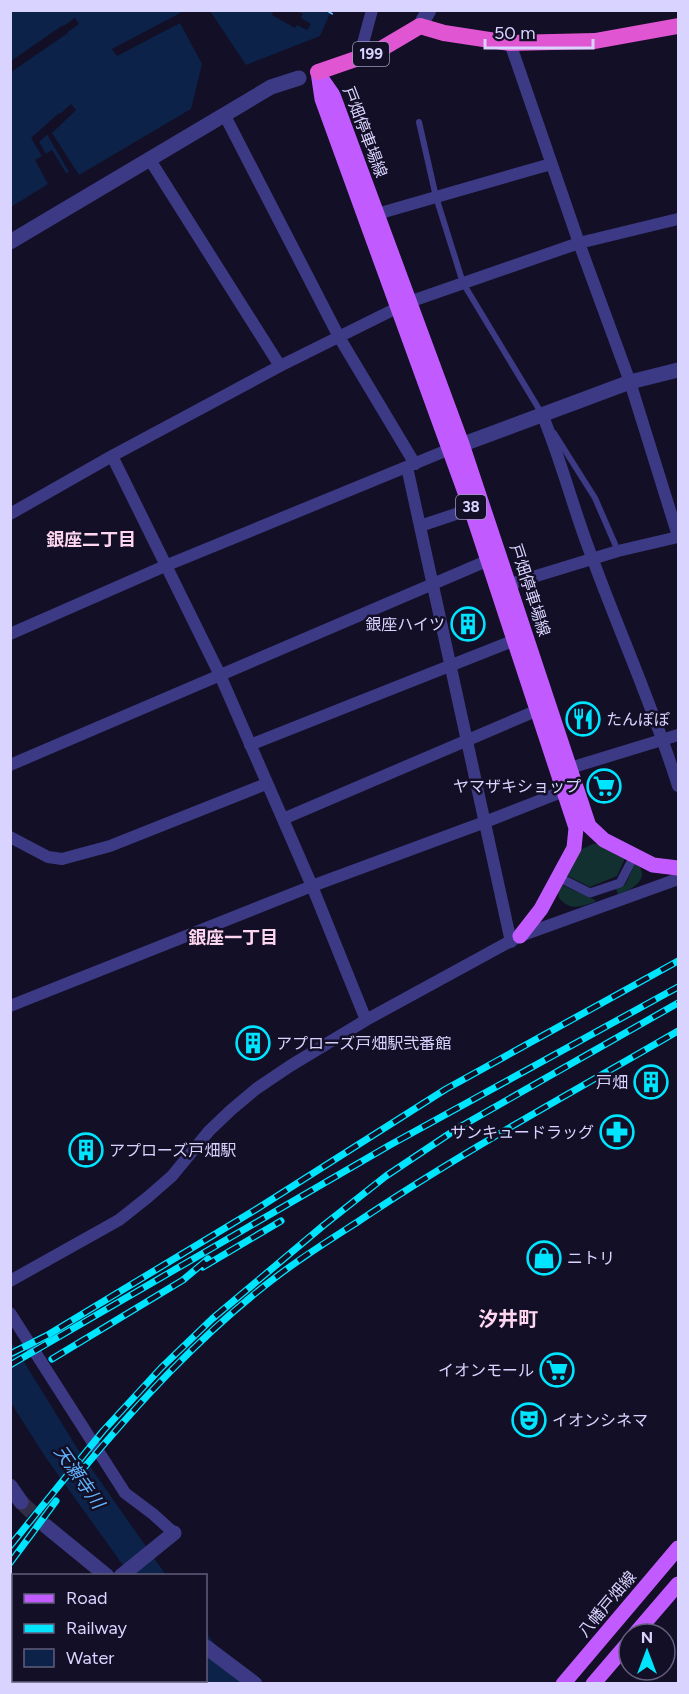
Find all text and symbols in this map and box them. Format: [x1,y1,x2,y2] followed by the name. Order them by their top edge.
[485,12,593,50] scale bar
[494,22,536,44] text: 50 m
[353,42,389,66] road number: 199
[339,84,391,180] street label: 戸畑停車場線
[456,495,486,519] road number: 38
[46,529,136,551] district label: 銀座二丁目
[506,541,554,639] street label: 戸畑停車場線
[450,606,486,642] building icon: 銀座ハイツ
[365,615,445,634] place label: 銀座ハイツ
[565,701,601,737] restaurant icon: たんぽぽ
[606,710,670,729] place label: たんぽぽ
[586,768,622,804] supermarket icon: ヤマザキショップ
[453,777,581,796] place label: ヤマザキショップ
[188,927,278,949] district label: 銀座一丁目
[235,1025,271,1061] building icon: アプローズ戸畑駅弐番館
[276,1034,451,1053] place label: アプローズ戸畑駅弐番館
[633,1064,669,1100] building icon: 戸畑
[596,1073,628,1092] place label: 戸畑
[599,1114,635,1150] pharmacy icon: サンキュードラッグ
[450,1123,594,1142] place label: サンキュードラッグ
[68,1132,104,1168] building icon: アプローズ戸畑駅
[109,1141,236,1160] place label: アプローズ戸畑駅
[526,1240,562,1276] shop icon: ニトリ
[567,1249,615,1268] place label: ニトリ
[478,1307,538,1331] district label: 汐井町
[539,1352,575,1388] supermarket icon: イオンモール
[438,1361,534,1380] place label: イオンモール
[511,1402,547,1438] theatre icon: イオンシネマ
[552,1411,648,1430] place label: イオンシネマ
[49,1441,110,1514] water label: 天瀬寺川
[574,1567,640,1641] street label: 八幡戸畑線
[12,1574,207,1682] legend
[66,1587,107,1609] text: Road
[66,1617,128,1639] text: Railway
[617,1622,677,1682] north arrow
[641,1628,653,1647] text: N
[66,1647,114,1669] text: Water

